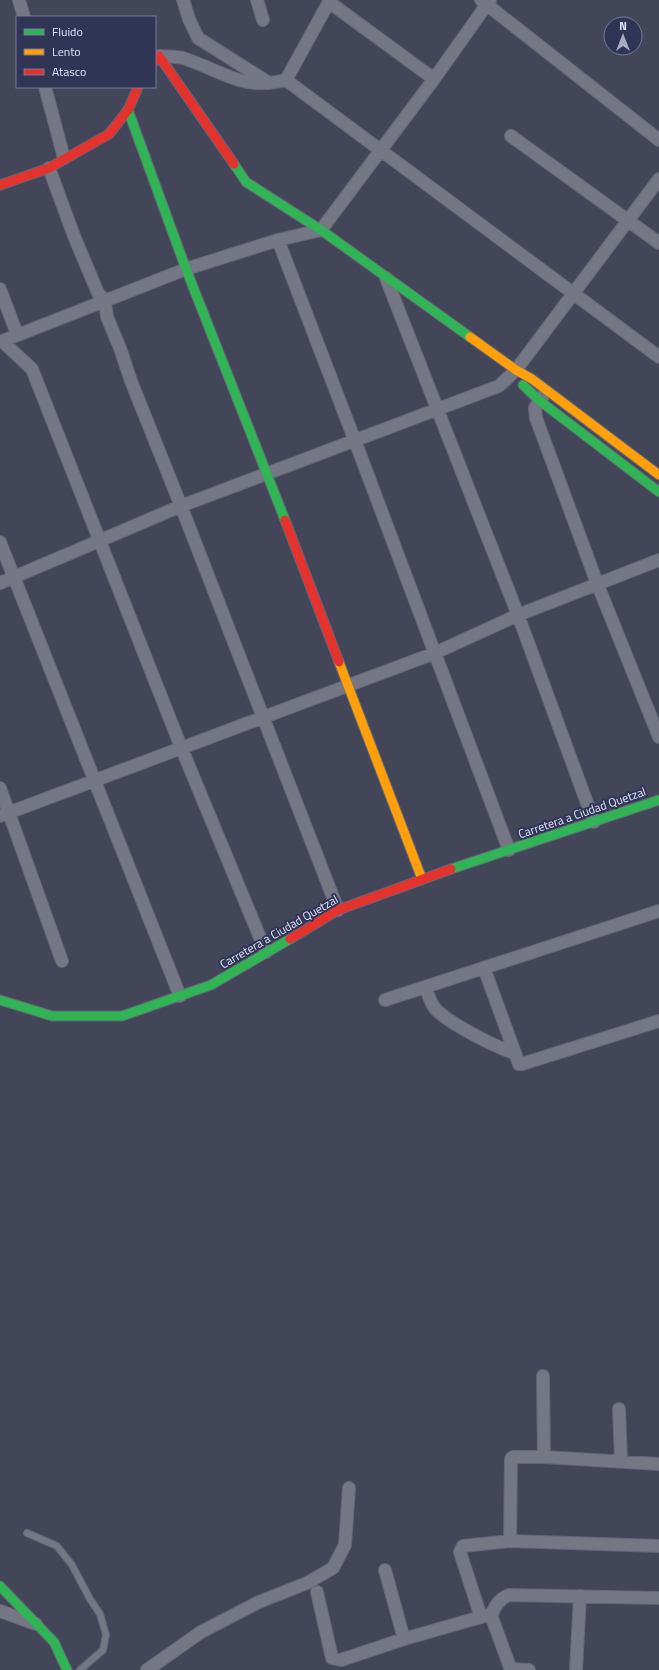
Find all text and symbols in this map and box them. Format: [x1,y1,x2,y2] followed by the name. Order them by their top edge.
[16,16,156,88] legend
[603,16,643,56] north arrow
[619,18,627,34] text: N
[52,22,83,41] text: Fluido
[52,42,81,61] text: Lento
[52,62,86,81] text: Atasco
[515,782,648,843] street label: Carretera a Ciudad Quetzal
[216,890,342,973] street label: Carretera a Ciudad Quetzal

